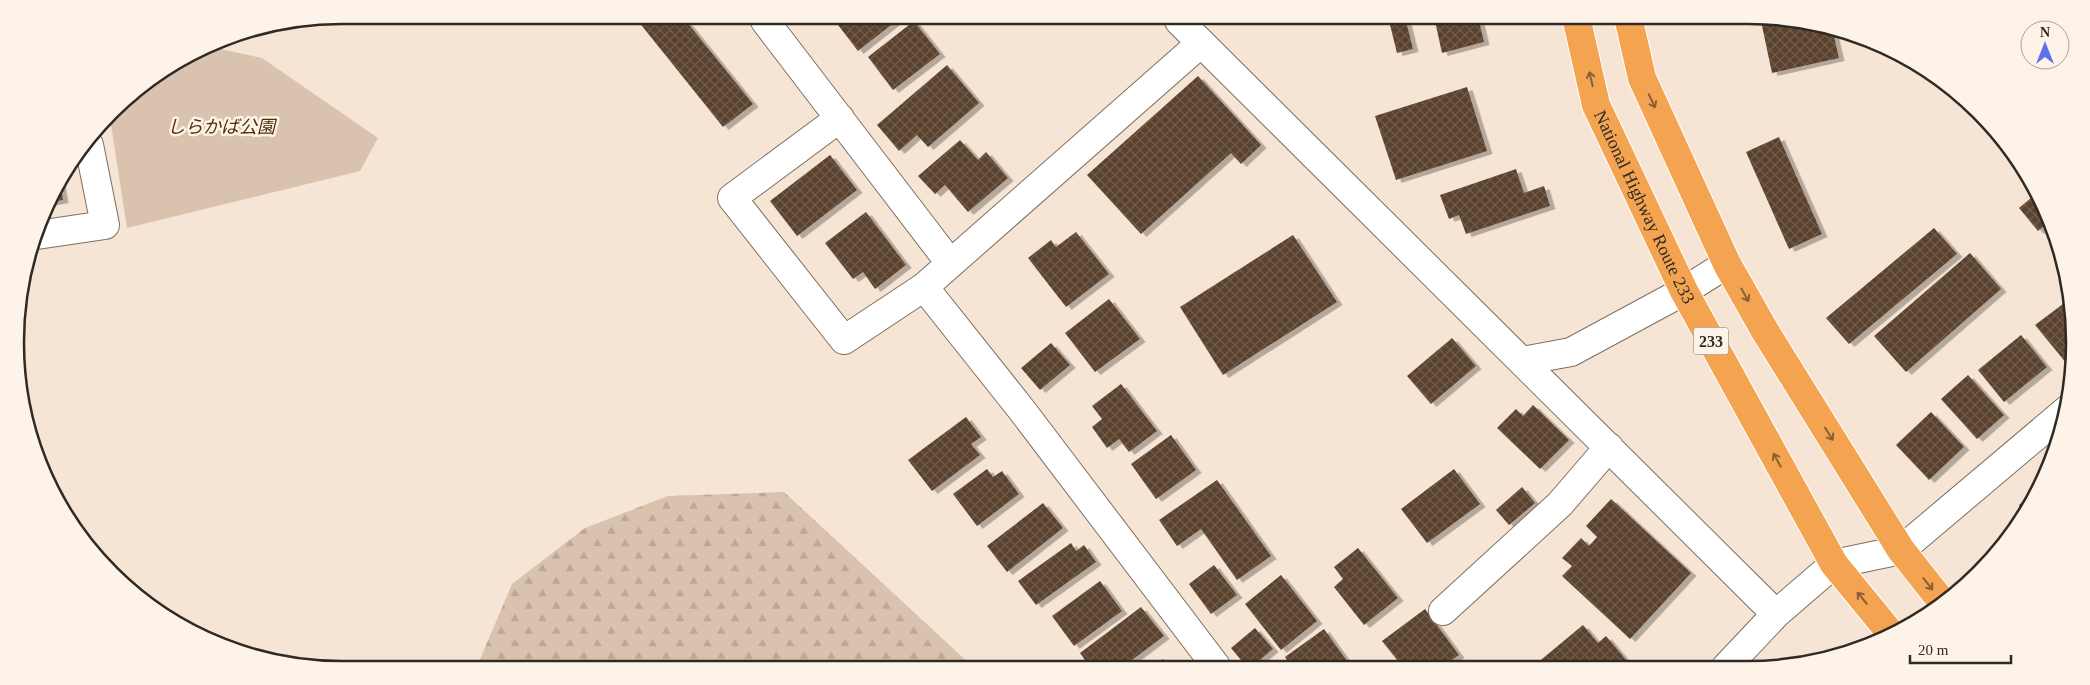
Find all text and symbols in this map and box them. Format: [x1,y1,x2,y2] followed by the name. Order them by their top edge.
[2020,20,2070,70] north arrow
[2040,25,2050,40] text: N
[1586,72,1595,88] one-way arrow
[1648,93,1658,108] one-way arrow
[1590,107,1699,307] street label: National Highway Route 233
[167,117,278,137] park label: しらかば公園
[1740,288,1750,303] one-way arrow
[1694,328,1728,354] road number: 233
[1824,427,1834,441] one-way arrow
[1772,453,1782,468] one-way arrow
[1923,577,1934,590] one-way arrow
[1857,592,1868,605] one-way arrow
[1910,632,2011,664] scale bar
[1918,642,1949,658] text: 20 m

